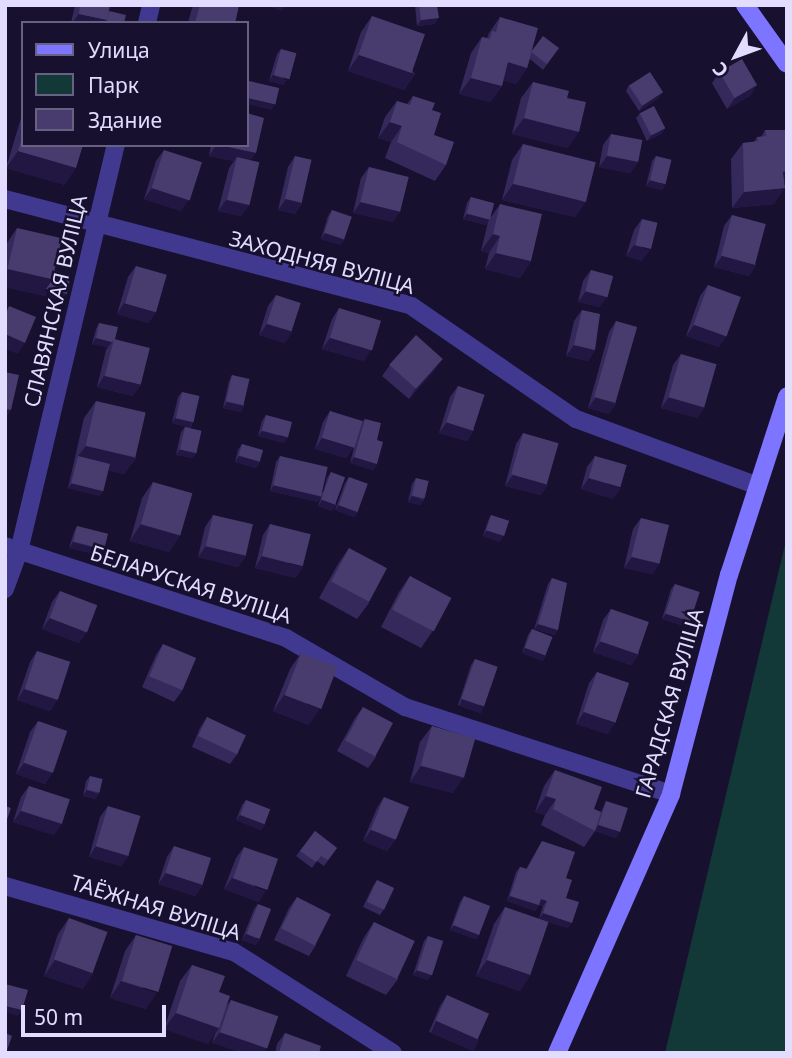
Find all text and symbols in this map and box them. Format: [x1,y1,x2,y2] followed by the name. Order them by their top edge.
[21,21,248,147] legend
[701,21,771,91] north arrow
[88,36,150,64] text: Улица
[706,57,734,83] text: С
[88,71,139,99] text: Парк
[88,106,162,134] text: Здание
[18,192,92,410] street label: СЛАВЯНСКАЯ ВУЛІЦА
[227,225,417,299] street label: ЗАХОДНЯЯ ВУЛІЦА
[87,540,295,628] street label: БЕЛАРУСКАЯ ВУЛІЦА
[630,605,708,801] street label: ГАРАДСКАЯ ВУЛІЦА
[68,869,244,945] street label: ТАЁЖНАЯ ВУЛІЦА
[24,992,170,1036] scale bar
[34,1003,83,1031] text: 50 m

